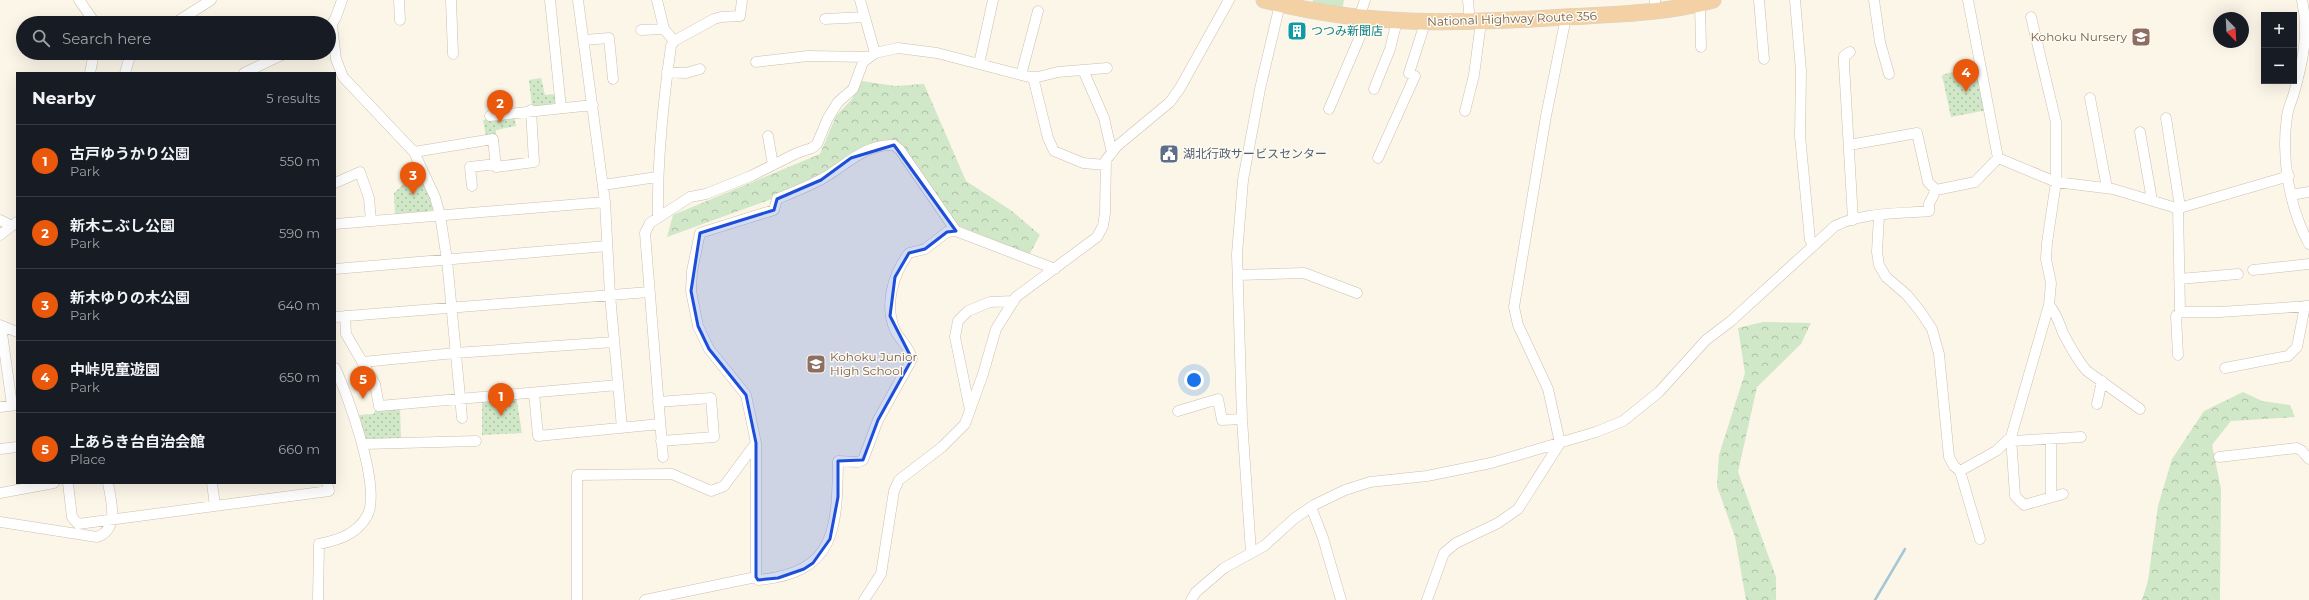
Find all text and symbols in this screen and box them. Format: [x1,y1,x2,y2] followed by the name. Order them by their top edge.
[1427,8,1597,29] street label: National Highway Route 356
[2213,12,2249,48] north arrow
[2261,12,2297,84] map controls
[2261,12,2297,48] button: +
[16,16,336,60] search box
[1286,20,1308,42] building icon: つつみ新聞店
[1311,23,1383,38] place label: つつみ新聞店
[2130,26,2152,48] school or university icon: Kohoku Nursery
[30,27,52,49] icon: search
[62,29,151,48] text: Search here
[2030,29,2127,44] place label: Kohoku Nursery
[2261,48,2297,84] button: −
[1953,59,1979,92] pin: 4
[32,88,96,108] text: Nearby
[266,90,320,106] text: 5 results
[487,90,513,123] pin: 2
[1158,143,1180,165] public building icon: 湖北行政サービスセンター
[70,144,190,163] text: 古戸ゆうかり公園
[1183,146,1327,161] place label: 湖北行政サービスセンター
[42,153,48,169] text: 1
[280,153,320,169] text: 550 m
[400,162,426,195] pin: 3
[70,163,100,179] text: Park
[70,216,175,235] text: 新木こぶし公園
[41,225,49,241] text: 2
[279,225,320,241] text: 590 m
[70,235,100,251] text: Park
[70,288,190,307] text: 新木ゆりの木公園
[41,297,49,313] text: 3
[278,297,320,313] text: 640 m
[70,307,100,323] text: Park
[830,349,918,378] place label: Kohoku Junior High School
[805,353,827,375] school or university icon: Kohoku Junior High School
[70,360,160,379] text: 中峠児童遊園
[350,366,376,399] pin: 5
[41,369,49,385] text: 4
[279,369,320,385] text: 650 m
[1184,370,1204,390] your location
[70,379,100,395] text: Park
[488,383,514,416] pin: 1
[70,432,205,451] text: 上あらき台自治会館
[41,441,49,457] text: 5
[278,441,320,457] text: 660 m
[70,451,106,467] text: Place

